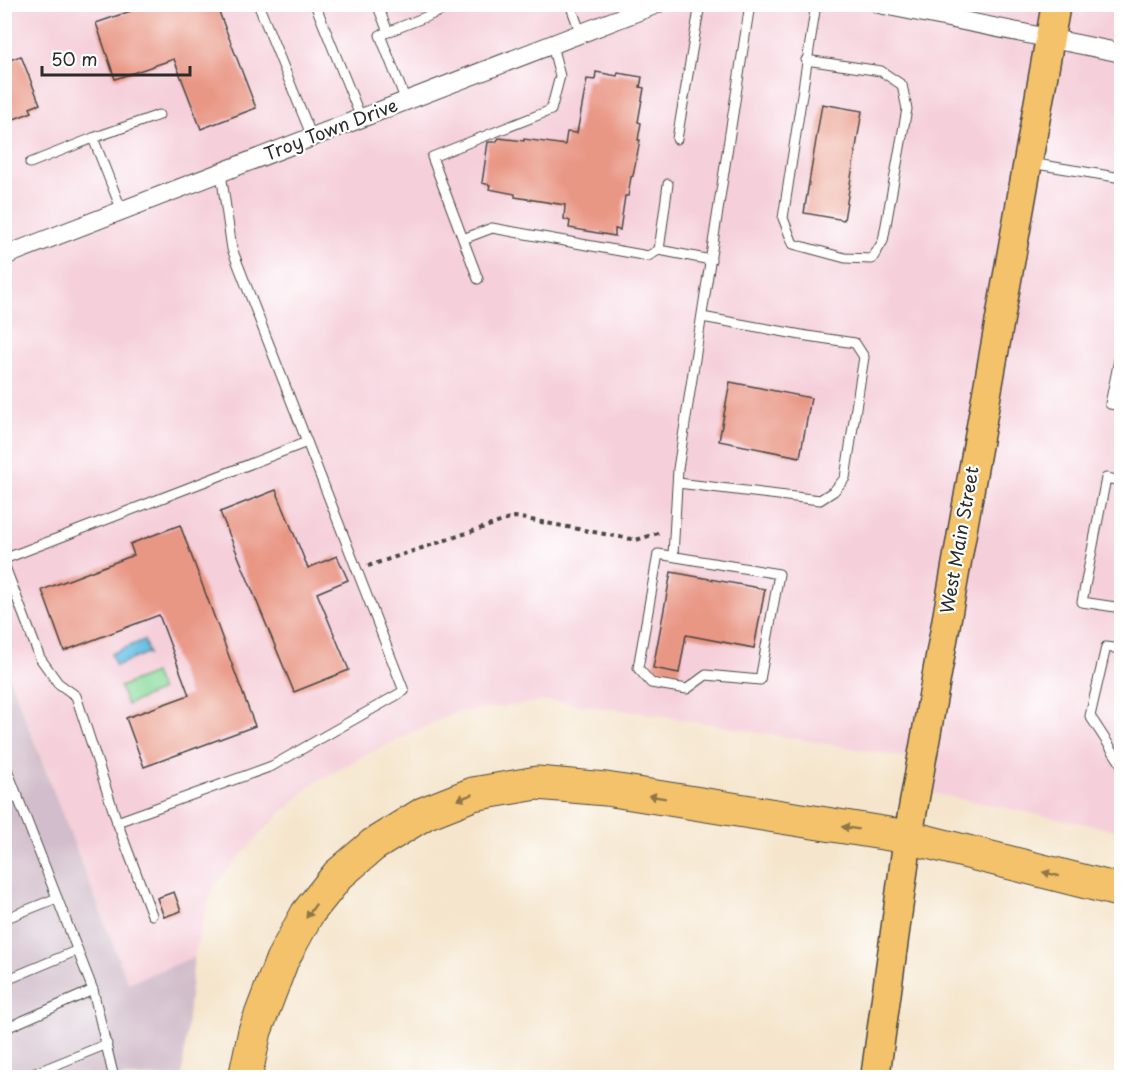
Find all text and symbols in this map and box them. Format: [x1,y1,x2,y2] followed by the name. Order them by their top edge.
[42,39,190,77] scale bar
[51,45,98,72] text: 50 m
[260,91,401,167] street label: Troy Town Drive
[932,464,985,616] street label: West Main Street
[648,792,667,801] one-way arrow
[456,793,474,803] one-way arrow
[840,823,859,832] one-way arrow
[1042,869,1061,879] one-way arrow
[305,902,317,918] one-way arrow

